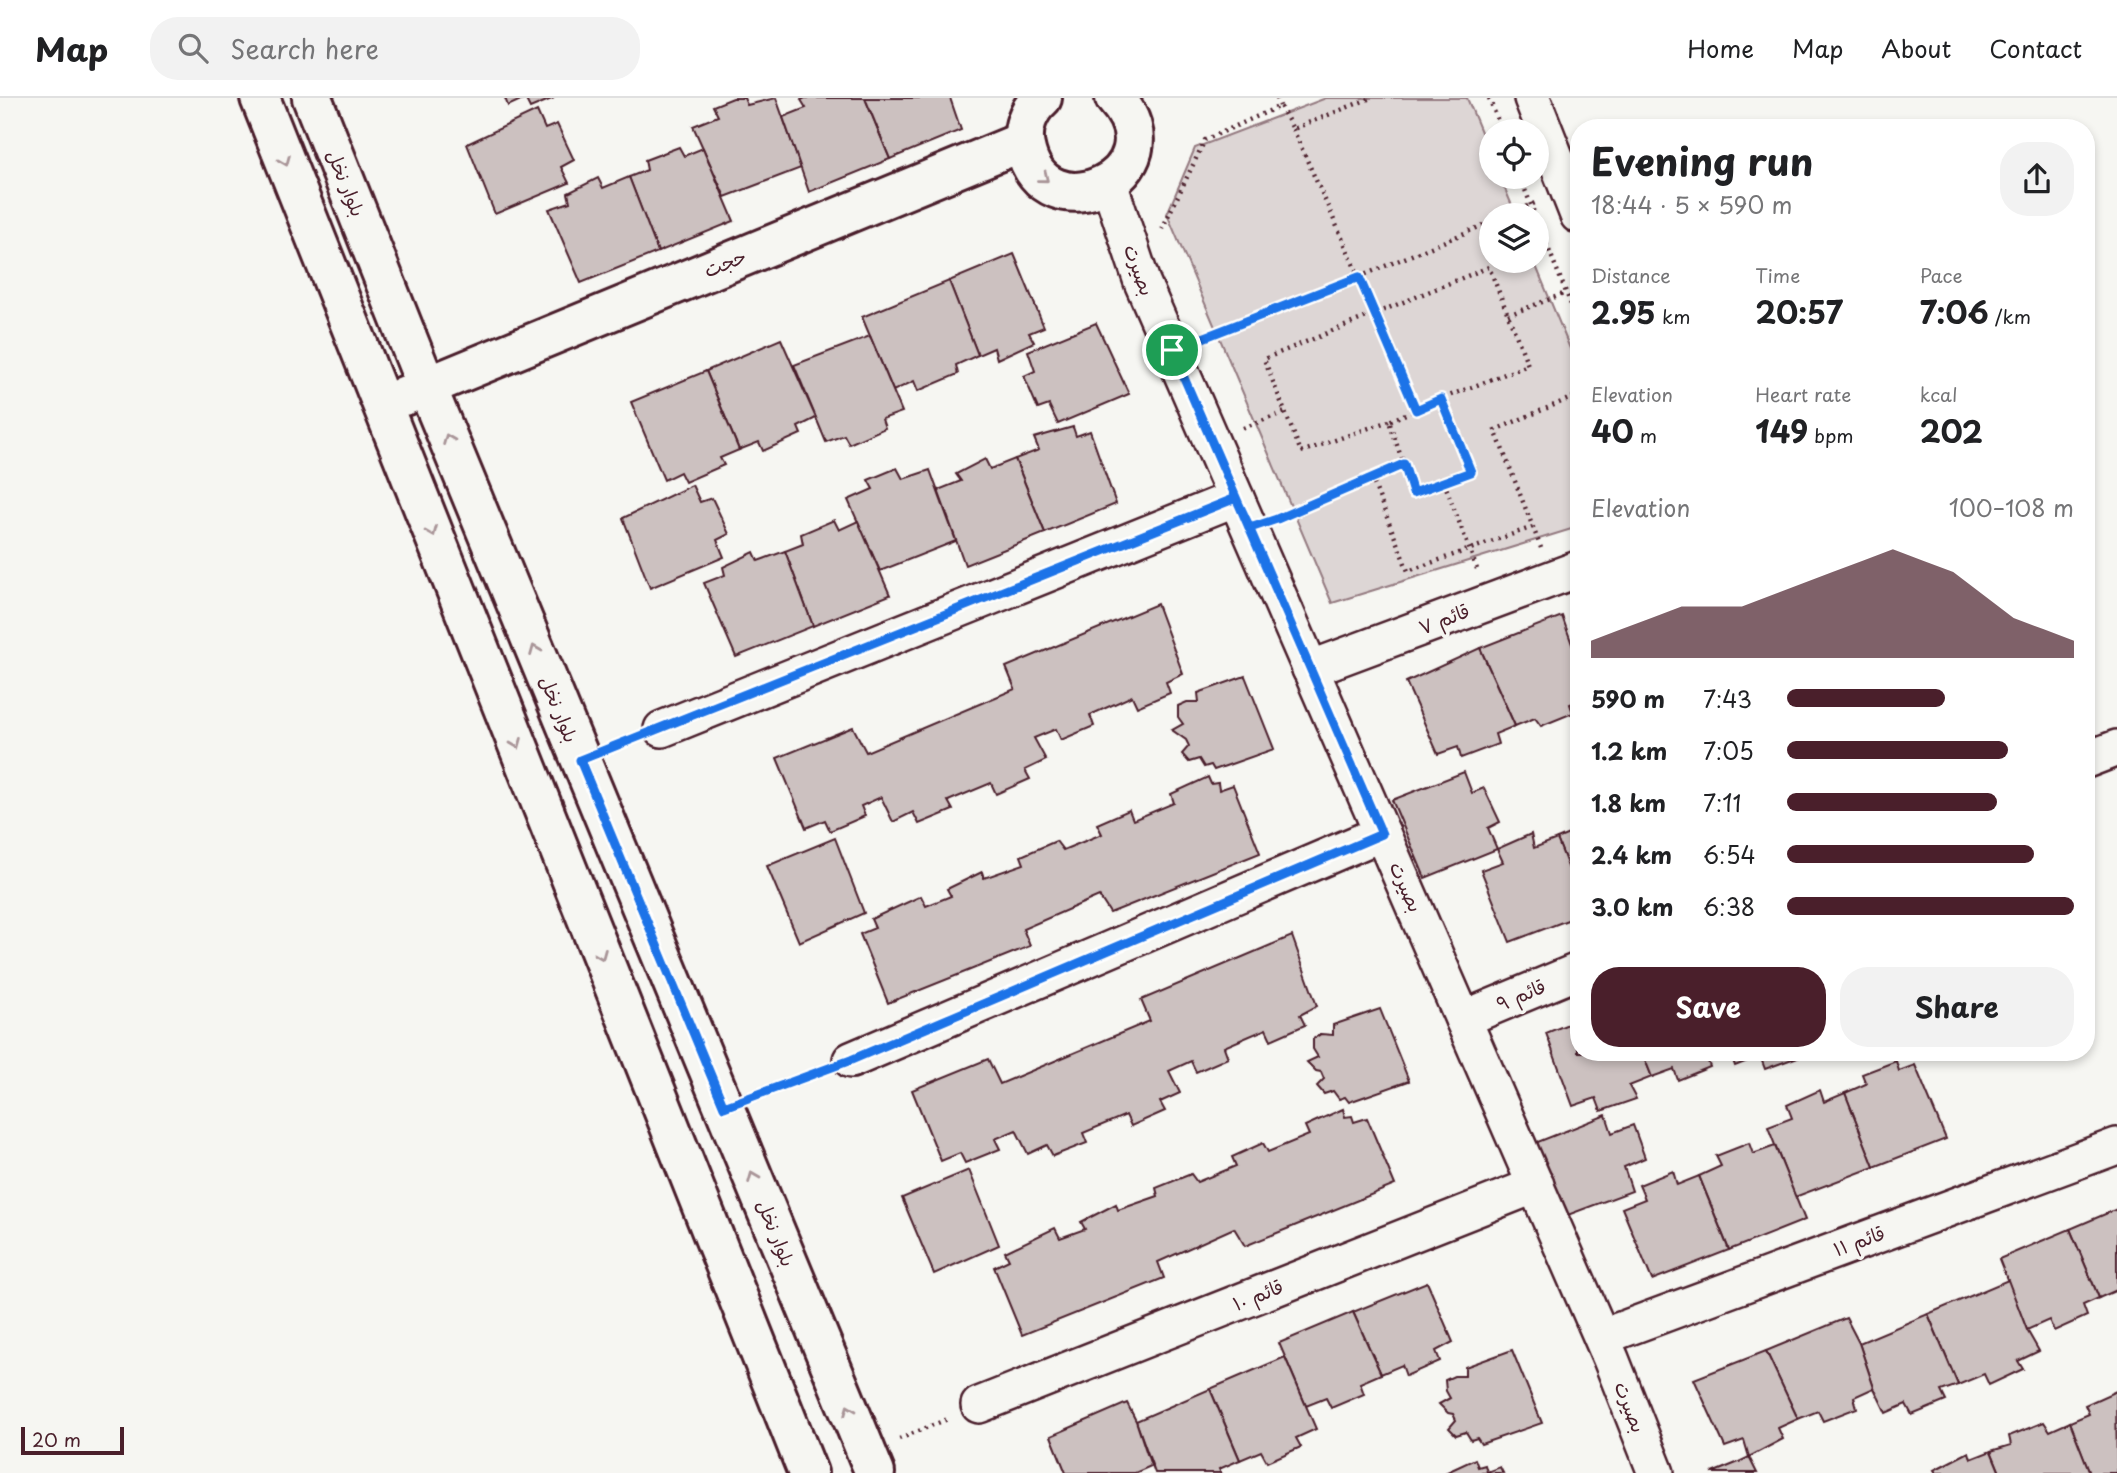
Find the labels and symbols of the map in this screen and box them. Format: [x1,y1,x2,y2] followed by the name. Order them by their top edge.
[321,145,373,220] street label: بلوار نخل
[277,155,291,167] one-way arrow
[1037,170,1049,183] one-way arrow
[1118,240,1162,299] street label: بصیرت
[699,241,750,283] street label: حجت
[1142,320,1202,380] pin
[443,434,457,446] one-way arrow
[424,526,438,538] one-way arrow
[1414,596,1474,642] street label: قائم ۷
[529,644,543,657] one-way arrow
[534,671,586,746] street label: بلوار نخل
[508,737,522,749] one-way arrow
[1383,857,1430,916] street label: بصیرت
[593,948,607,960] one-way arrow
[1492,971,1550,1019] street label: قائم ۹
[747,1172,761,1184] one-way arrow
[751,1195,803,1270] street label: بلوار نخل
[1829,1218,1889,1264] street label: قائم ۱۱
[1228,1271,1288,1319] street label: قائم ۱۰
[1608,1377,1653,1436] street label: بصیرت
[843,1405,857,1417] one-way arrow
[21,1424,124,1456] scale bar

